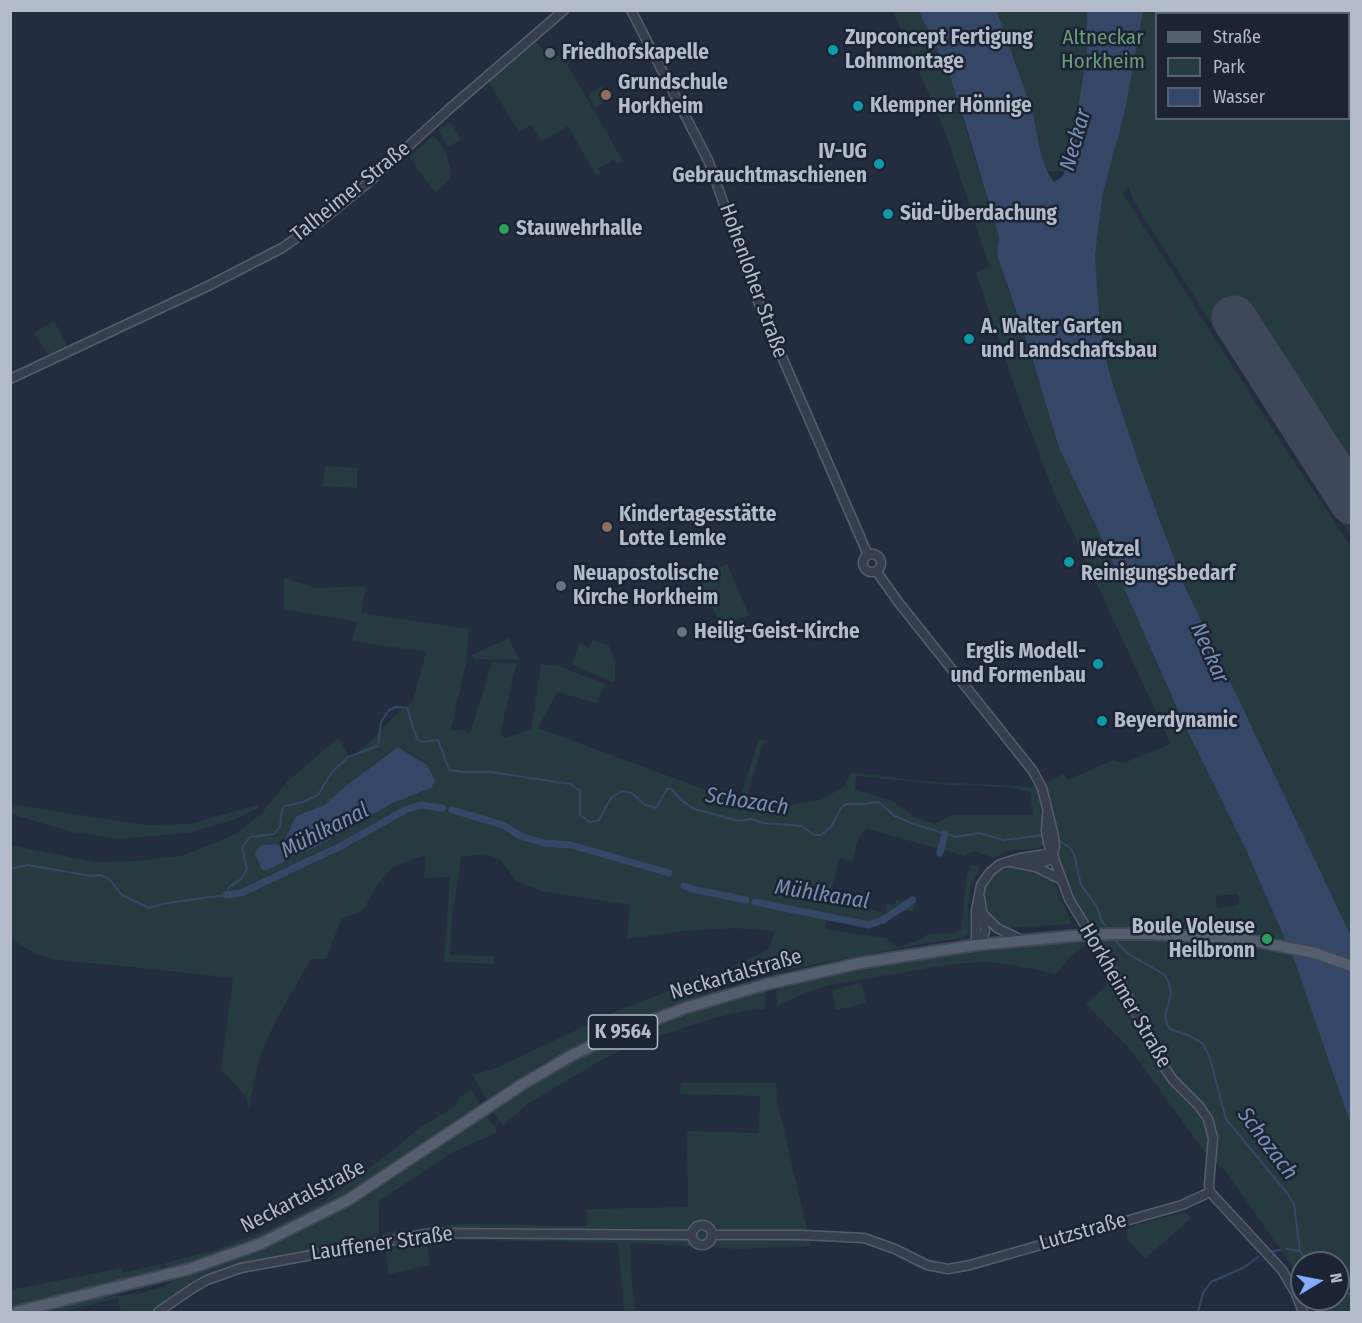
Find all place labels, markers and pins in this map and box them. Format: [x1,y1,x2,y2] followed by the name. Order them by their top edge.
[845,25,1033,75] place label: Zupconcept Fertigung Lohnmontage
[562,40,709,66] place label: Friedhofskapelle
[826,43,840,57] marker: Zupconcept Fertigung Lohnmontage
[543,46,557,60] marker: Friedhofskapelle
[618,70,728,120] place label: Grundschule Horkheim
[599,88,613,102] marker: Grundschule Horkheim
[870,93,1032,119] place label: Klempner Hönnige
[851,99,865,113] marker: Klempner Hönnige
[672,139,867,189] place label: IV-UG Gebrauchtmaschienen
[872,157,886,171] marker: IV-UG Gebrauchtmaschienen
[900,201,1057,227] place label: Süd-Überdachung
[881,207,895,221] marker: Süd-Überdachung
[516,216,642,242] place label: Stauwehrhalle
[497,222,511,236] marker: Stauwehrhalle
[981,314,1157,364] place label: A. Walter Garten und Landschaftsbau
[962,332,976,346] marker: A. Walter Garten und Landschaftsbau
[619,502,776,552] place label: Kindertagesstätte Lotte Lemke
[600,520,614,534] marker: Kindertagesstätte Lotte Lemke
[1081,537,1235,587] place label: Wetzel Reinigungsbedarf
[1062,555,1076,569] marker: Wetzel Reinigungsbedarf
[573,561,719,611] place label: Neuapostolische Kirche Horkheim
[554,579,568,593] marker: Neuapostolische Kirche Horkheim
[694,619,860,645] place label: Heilig-Geist-Kirche
[675,625,689,639] marker: Heilig-Geist-Kirche
[951,639,1086,689] place label: Erglis Modell- und Formenbau
[1091,657,1105,671] marker: Erglis Modell- und Formenbau
[1114,708,1237,734] place label: Beyerdynamic
[1095,714,1109,728] marker: Beyerdynamic
[1132,914,1255,964] place label: Boule Voleuse Heilbronn
[1260,932,1274,946] marker: Boule Voleuse Heilbronn

